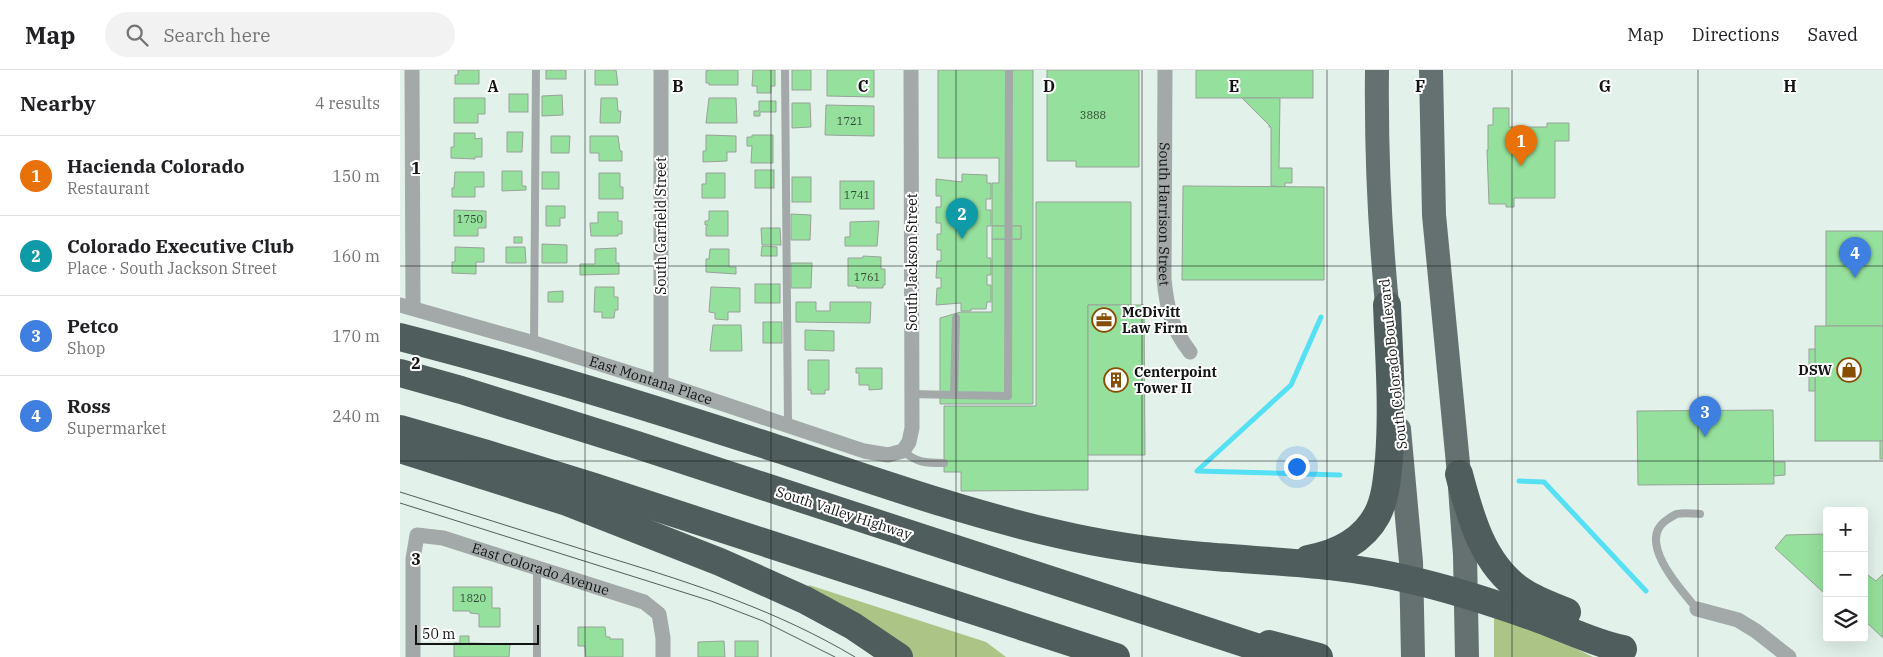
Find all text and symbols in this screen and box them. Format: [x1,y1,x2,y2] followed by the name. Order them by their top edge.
[105,12,455,57] search box
[25,19,75,51] text: Map
[123,21,151,49] icon: search
[163,23,270,47] text: Search here
[1627,23,1664,46] text: Map
[1692,23,1780,46] text: Directions
[1808,23,1858,46] text: Saved
[487,76,499,96] text: A
[672,76,684,96] text: B
[858,76,868,96] text: C
[1043,76,1055,96] text: D
[1229,76,1239,96] text: E
[1415,76,1425,96] text: F
[1599,76,1611,96] text: G
[1784,76,1797,96] text: H
[20,89,96,117] text: Nearby
[315,93,380,113] text: 4 results
[1080,108,1106,122] house number: 3888
[837,114,863,128] house number: 1721
[1505,125,1537,166] pin: 1
[1155,142,1174,287] street label: South Harrison Street
[67,154,244,178] text: Hacienda Colorado
[652,157,670,295] street label: South Garfield Street
[411,158,421,178] text: 1
[31,166,41,186] text: 1
[332,166,380,186] text: 150 m
[67,178,150,198] text: Restaurant
[844,188,870,202] house number: 1741
[903,193,921,331] street label: South Jackson Street
[946,198,978,239] pin: 2
[457,212,484,226] house number: 1750
[67,234,294,258] text: Colorado Executive Club
[1839,237,1871,278] pin: 4
[31,246,41,266] text: 2
[332,246,380,266] text: 160 m
[67,258,277,278] text: Place · South Jackson Street
[854,270,880,284] house number: 1761
[1375,277,1411,450] street label: South Colorado Boulevard
[1122,303,1188,337] place label: McDivitt Law Firm
[1091,307,1117,333] office icon: McDivitt Law Firm
[67,314,118,338] text: Petco
[31,326,41,346] text: 3
[332,326,380,346] text: 170 m
[67,338,105,358] text: Shop
[587,352,715,409] street label: East Montana Place
[411,353,421,373] text: 2
[1836,357,1862,383] shop icon: DSW
[1798,361,1833,379] place label: DSW
[1134,363,1217,397] place label: Centerpoint Tower II
[1103,367,1129,393] building icon: Centerpoint Tower II
[67,394,111,418] text: Ross
[1689,396,1721,437] pin: 3
[31,406,41,426] text: 4
[332,406,380,426] text: 240 m
[67,418,166,438] text: Supermarket
[1284,454,1310,480] your location
[774,483,915,544] street label: South Valley Highway
[1823,507,1868,642] map controls
[1823,507,1868,552] button: +
[470,539,612,599] street label: East Colorado Avenue
[411,549,421,569] text: 3
[1823,552,1868,597] button: −
[460,591,487,605] house number: 1820
[1823,597,1868,642] button: layers
[415,622,539,645] scale bar
[422,625,455,643] text: 50 m

